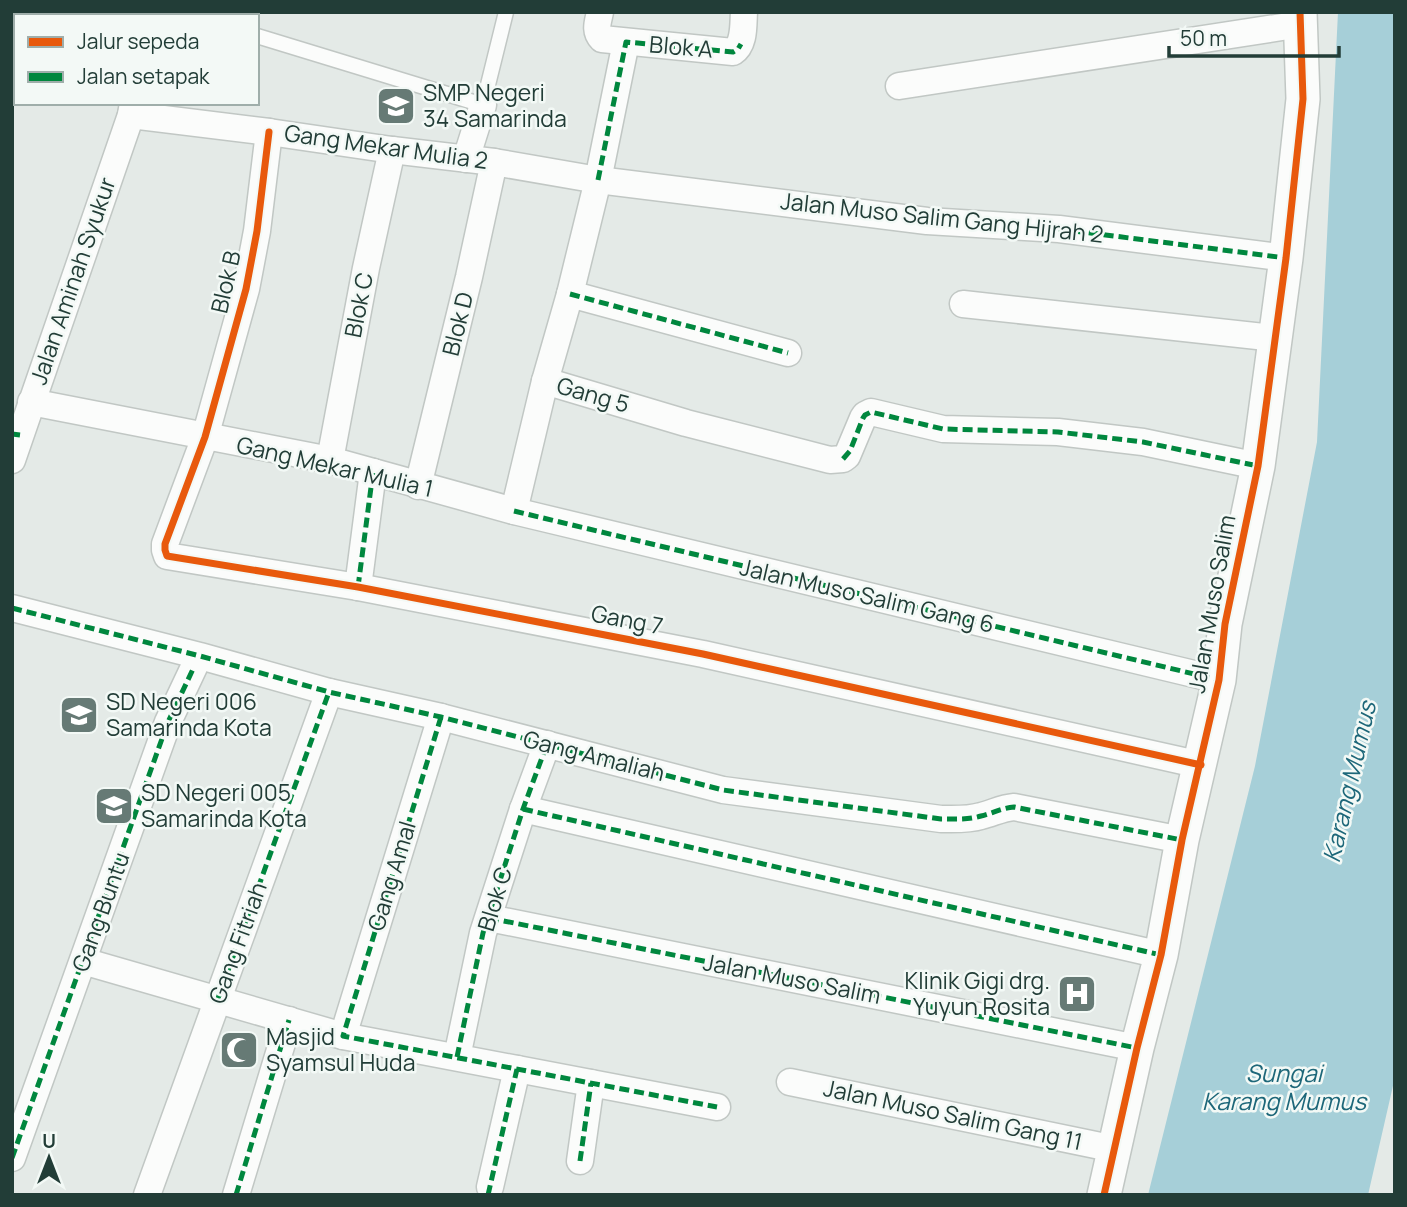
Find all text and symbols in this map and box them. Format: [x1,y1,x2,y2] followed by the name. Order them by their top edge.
[14,14,259,105] legend
[1169,14,1339,58] scale bar
[1180,24,1227,52] text: 50 m
[77,27,199,55] text: Jalur sepeda
[648,27,715,65] street label: Blok A
[77,62,210,90] text: Jalan setapak
[423,76,567,134] place label: SMP Negeri 34 Samarinda
[375,85,417,127] school or university icon: SMP Negeri 34 Samarinda
[282,116,490,176] street label: Gang Mekar Mulia 2
[22,173,123,389] street label: Jalan Aminah Syukur
[779,184,1105,250] street label: Jalan Muso Salim Gang Hijrah 2
[202,247,248,316] street label: Blok B
[336,270,380,340] street label: Blok C
[434,289,480,359] street label: Blok D
[553,368,633,420] street label: Gang 5
[234,428,437,504] street label: Gang Mekar Mulia 1
[1180,512,1242,695] street label: Jalan Muso Salim
[737,550,998,640] street label: Jalan Muso Salim Gang 6
[589,596,666,642] street label: Gang 7
[106,685,272,743] place label: SD Negeri 006 Samarinda Kota
[58,694,100,736] school or university icon: SD Negeri 006 Samarinda Kota
[1314,696,1384,865] water label: Karang Mumus
[520,722,668,788] street label: Gang Amaliah
[141,776,307,834] place label: SD Negeri 005 Samarinda Kota
[93,785,135,827] school or university icon: SD Negeri 005 Samarinda Kota
[359,817,423,934] street label: Gang Amal
[64,847,137,976] street label: Gang Buntu
[469,863,519,935] street label: Blok C
[200,877,274,1008] street label: Gang Fitriah
[701,945,884,1011] street label: Jalan Muso Salim
[904,964,1050,1022] place label: Klinik Gigi drg. Yuyun Rosita
[1056,973,1098,1015] hospital icon: Klinik Gigi drg. Yuyun Rosita
[266,1020,415,1078] place label: Masjid Syamsul Huda
[218,1029,260,1071] mosque icon: Masjid Syamsul Huda
[1202,1056,1368,1117] water label: Sungai Karang Mumus
[821,1071,1086,1157] street label: Jalan Muso Salim Gang 11
[14,1123,84,1193] north arrow
[42,1128,56,1154] text: U

